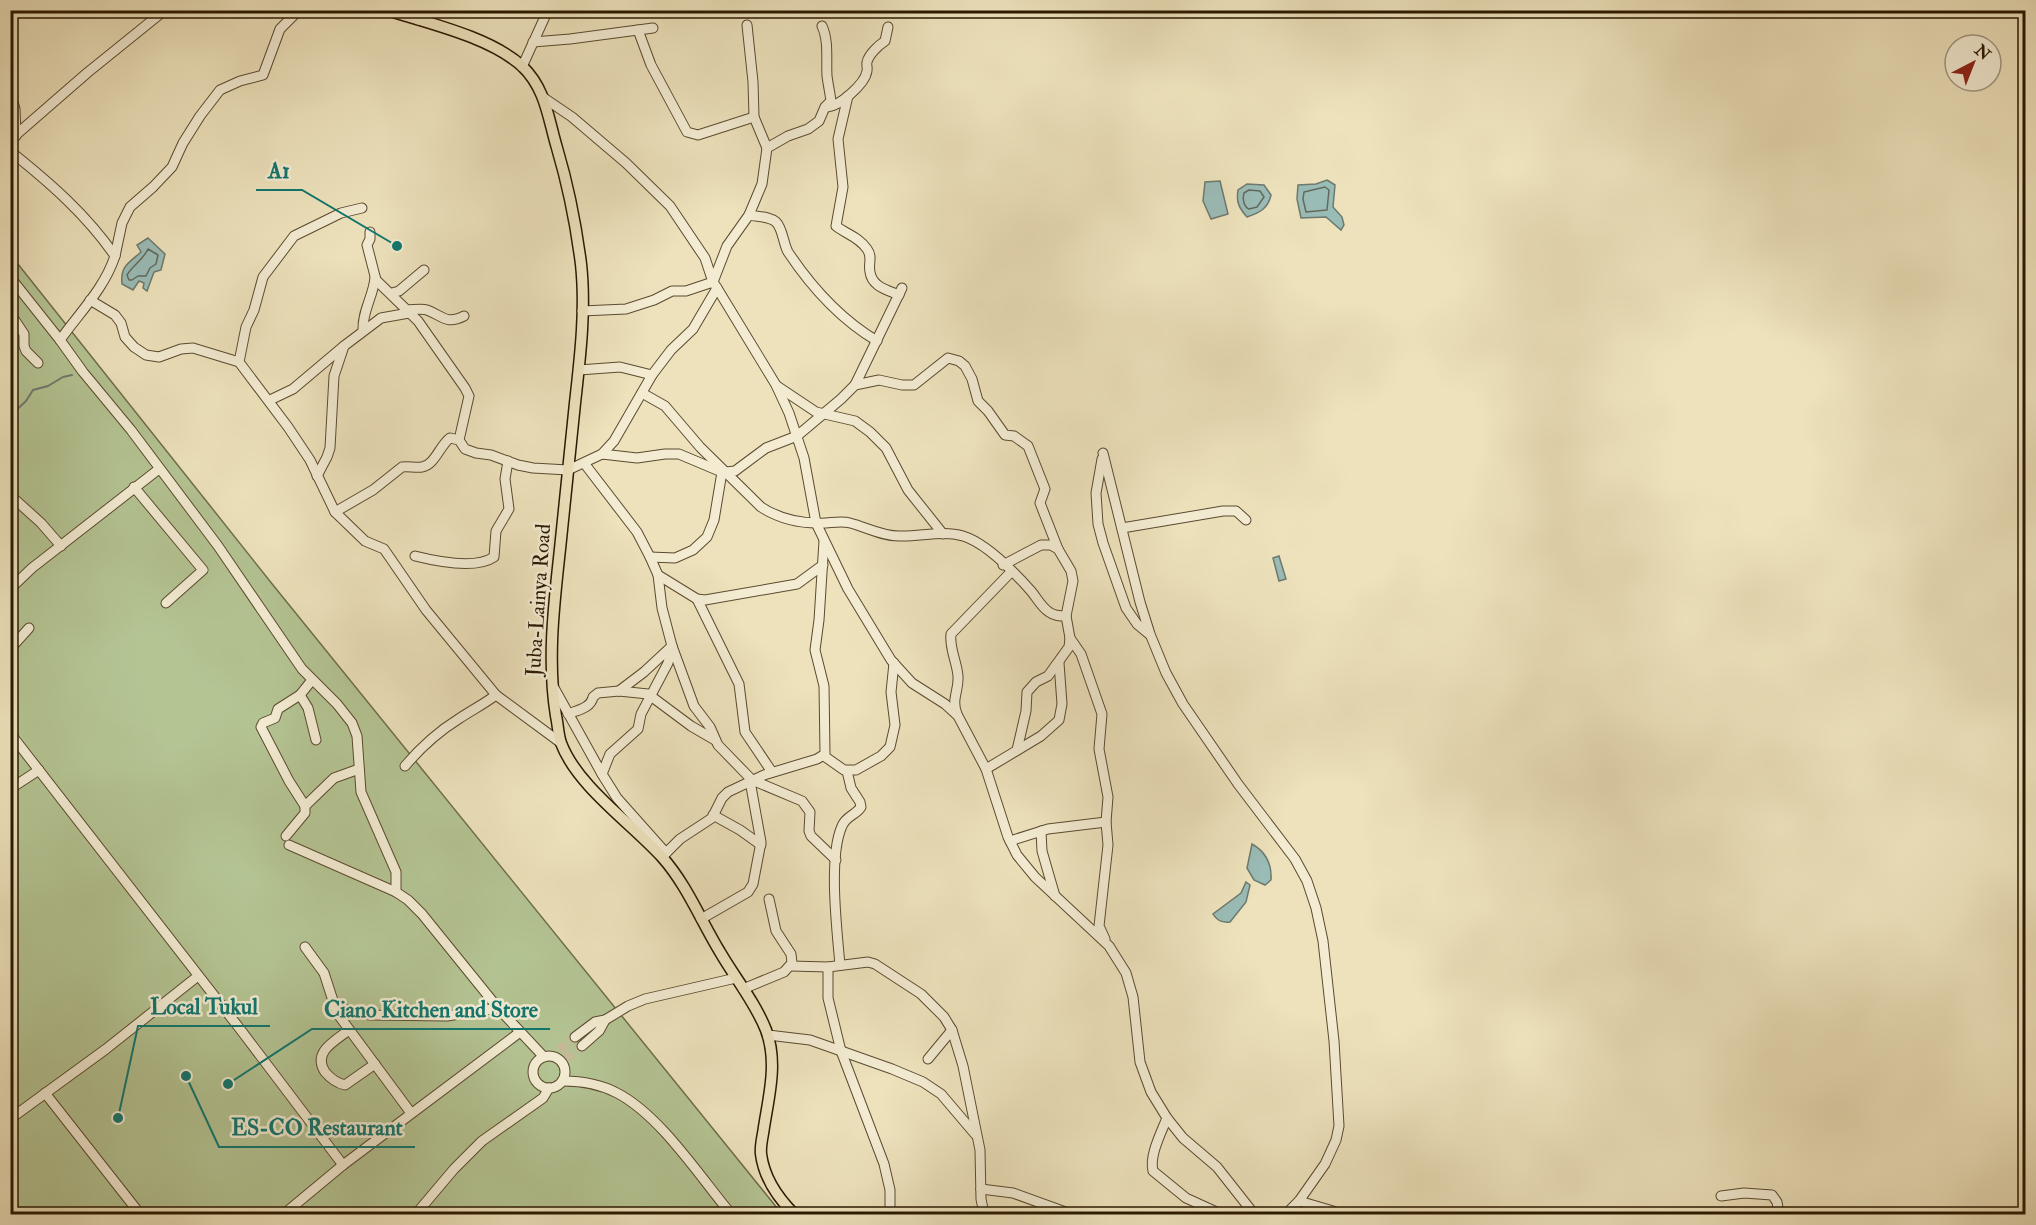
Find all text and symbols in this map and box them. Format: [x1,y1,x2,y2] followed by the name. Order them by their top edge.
[1943,33,2003,93] north arrow
[1970,40,1995,65] text: N
[256,150,302,190] callout: A1
[267,157,290,185] text: A1
[520,522,557,678] street label: Juba-Lainya Road
[138,986,270,1026] callout: Local Tukul
[312,989,550,1029] callout: Ciano Kitchen and Store
[150,993,258,1021] text: Local Tukul
[324,996,539,1024] text: Ciano Kitchen and Store
[219,1107,415,1147] callout: ES-CO Restaurant
[231,1114,404,1142] text: ES-CO Restaurant

